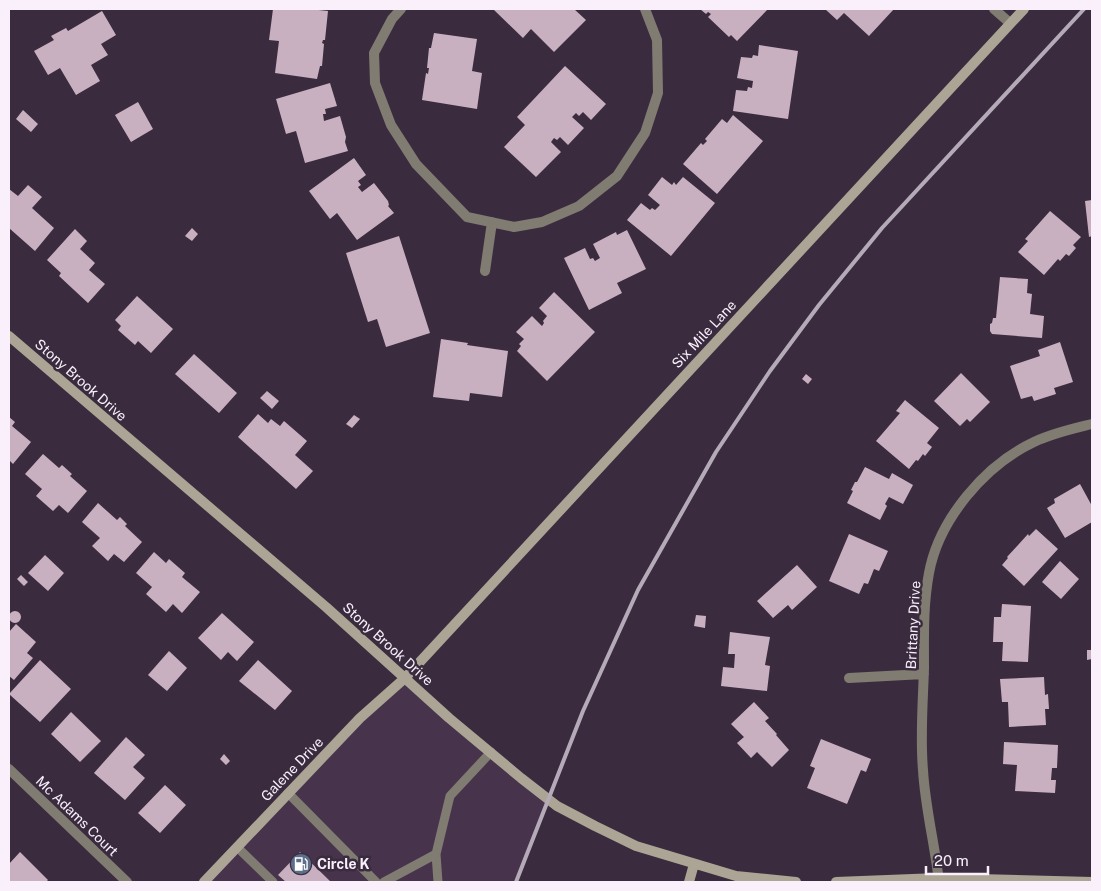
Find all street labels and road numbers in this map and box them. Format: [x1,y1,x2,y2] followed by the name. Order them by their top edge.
[669,297,740,371] street label: Six Mile Lane
[32,336,130,424] street label: Stony Brook Drive
[903,580,923,670] street label: Brittany Drive
[339,599,437,689] street label: Stony Brook Drive
[258,734,327,804] street label: Galene Drive
[33,773,121,859] street label: Mc Adams Court

